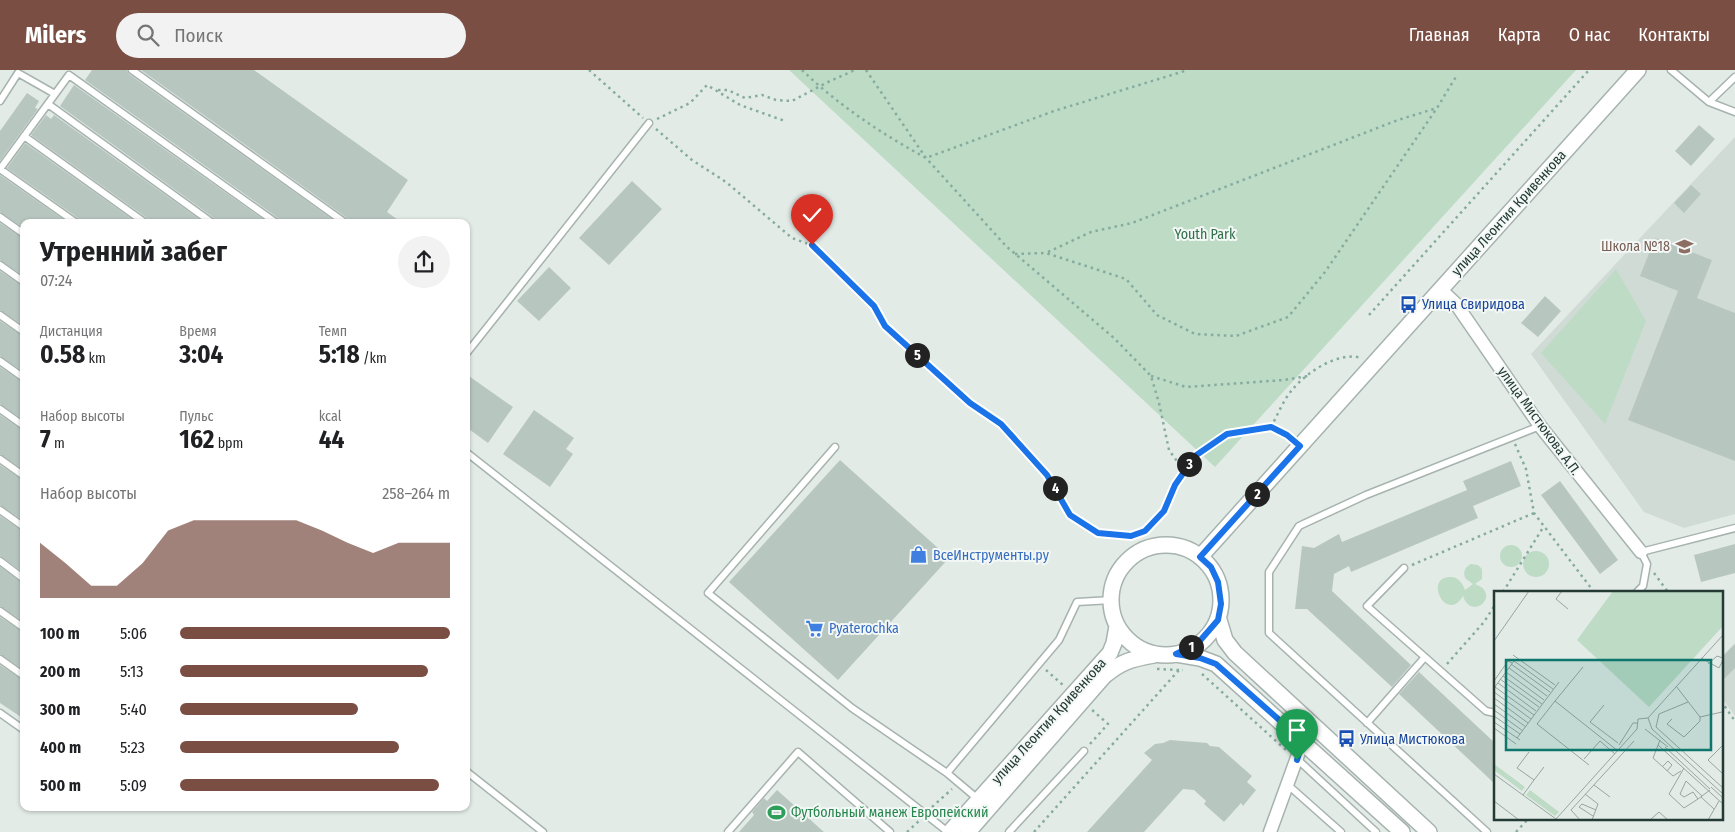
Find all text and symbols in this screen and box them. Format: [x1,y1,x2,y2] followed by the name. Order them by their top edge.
[116,13,466,58] search box
[25,21,86,49] text: Milers
[134,21,162,49] icon: search
[174,24,223,47] text: Поиск
[1409,24,1470,46] text: Главная
[1498,24,1541,46] text: Карта
[1569,24,1610,46] text: О нас
[1638,24,1710,46] text: Контакты
[1448,147,1570,279] street label: улица Леонтия Кривенкова
[791,194,833,245] pin
[798,201,826,229] icon: check
[1175,226,1236,243] park label: Youth Park
[40,235,227,268] text: Утренний забег
[398,236,450,288] button: share
[1674,236,1694,256] school or university icon: Школа №18
[1601,238,1670,255] place label: Школа №18
[40,271,72,290] text: 07:24
[1398,294,1418,314] bus stop icon: Улица Свиридова
[1421,296,1525,313] place label: Улица Свиридова
[40,323,103,340] text: Дистанция
[179,323,217,340] text: Время
[319,323,347,340] text: Темп
[40,340,85,370] text: 0.58
[179,340,223,370] text: 3:04
[319,340,360,370] text: 5:18
[904,342,930,368] pin: 5
[914,347,921,364] text: 5
[85,350,106,367] text: km
[360,350,387,367] text: /km
[1494,363,1584,479] street label: улица Мистюкова А.П.
[40,408,125,425] text: Набор высоты
[179,408,214,425] text: Пульс
[319,408,341,425] text: kcal
[40,425,51,455] text: 7
[179,425,214,455] text: 162
[319,425,344,455] text: 44
[51,435,65,452] text: m
[214,435,243,452] text: bpm
[1176,452,1202,476] pin: 3
[1186,456,1193,473] text: 3
[1042,476,1068,500] pin: 4
[1052,480,1059,497] text: 4
[1244,482,1270,506] pin: 2
[40,484,137,503] text: Набор высоты
[382,484,450,503] text: 258–264 m
[1254,486,1261,503] text: 2
[909,545,929,565] shop icon: ВсеИнструменты.ру
[933,547,1050,564] place label: ВсеИнструменты.ру
[1494,591,1722,820] inset map
[805,618,825,638] supermarket icon: Pyaterochka
[829,620,899,637] place label: Pyaterochka
[40,624,80,643] text: 100 m
[120,624,147,643] text: 5:06
[1178,634,1204,660] pin: 1
[1189,639,1194,656] text: 1
[988,655,1110,787] street label: улица Леонтия Кривенкова
[40,662,80,681] text: 200 m
[120,662,144,681] text: 5:13
[40,700,81,719] text: 300 m
[120,700,147,719] text: 5:40
[1276,709,1318,760] pin
[1283,716,1311,744] icon: arrive
[1336,729,1356,749] bus stop icon: Улица Мистюкова
[1359,731,1465,748] place label: Улица Мистюкова
[40,738,81,757] text: 400 m
[120,738,145,757] text: 5:23
[40,776,81,795] text: 500 m
[120,776,147,795] text: 5:09
[767,802,787,822] sports icon: Футбольный манеж Европейский
[791,804,988,821] place label: Футбольный манеж Европейский

